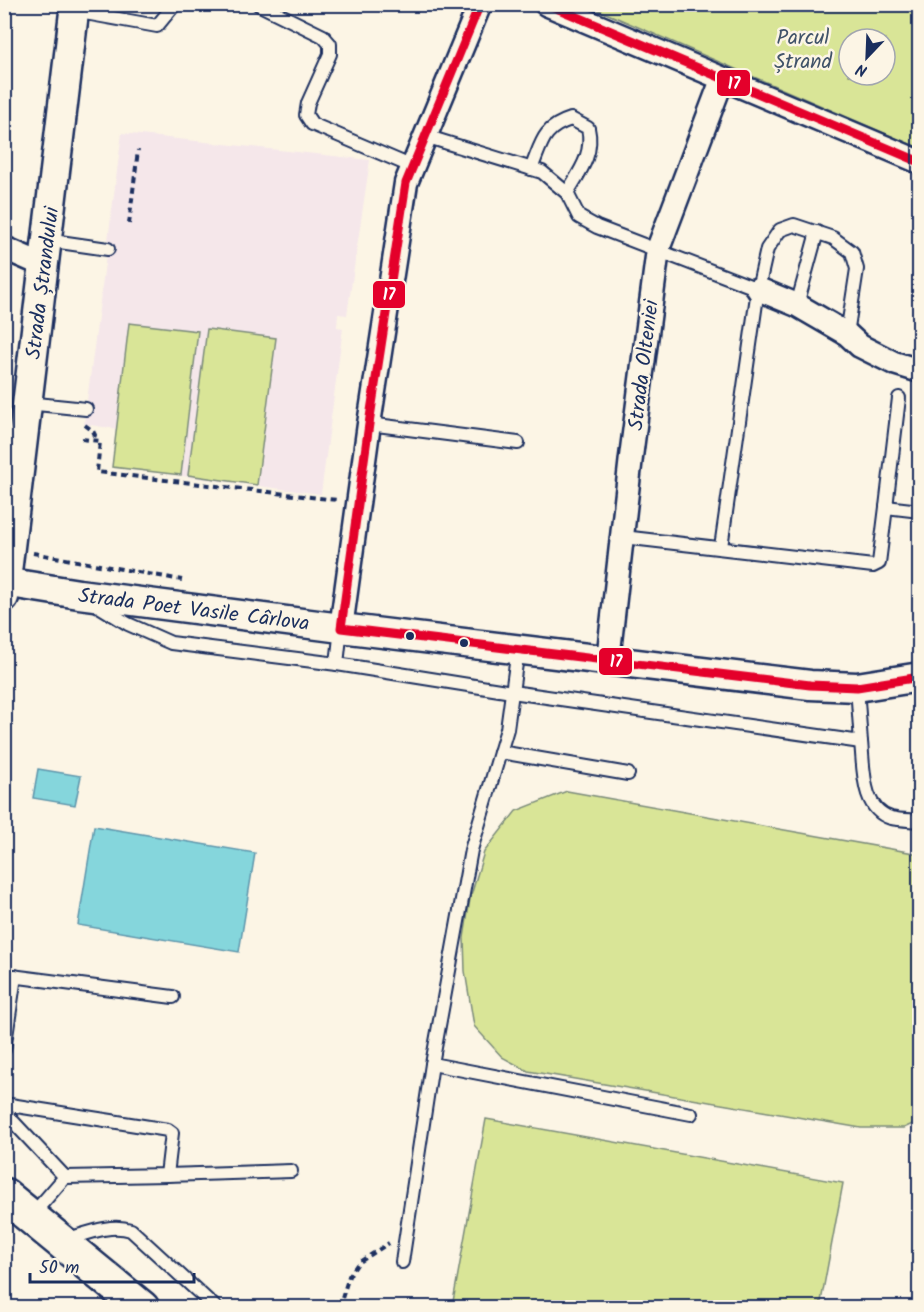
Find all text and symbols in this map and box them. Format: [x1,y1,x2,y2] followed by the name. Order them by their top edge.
[774,22,832,79] park label: Parcul Ștrand
[837,27,897,87] north arrow
[852,56,871,83] text: N
[716,69,751,97] line badge: 17
[728,72,741,97] text: 17
[18,204,69,361] street label: Strada Ștrandului
[372,280,406,309] line badge: 17
[383,283,396,308] text: 17
[620,297,669,432] street label: Strada Olteniei
[76,580,311,641] street label: Strada Poet Vasile Cârlova
[404,630,416,642] unlabelled marker
[458,637,470,649] unlabelled marker
[598,647,633,676] line badge: 17
[610,650,623,675] text: 17
[30,1246,194,1284] scale bar
[39,1254,79,1283] text: 50 m

